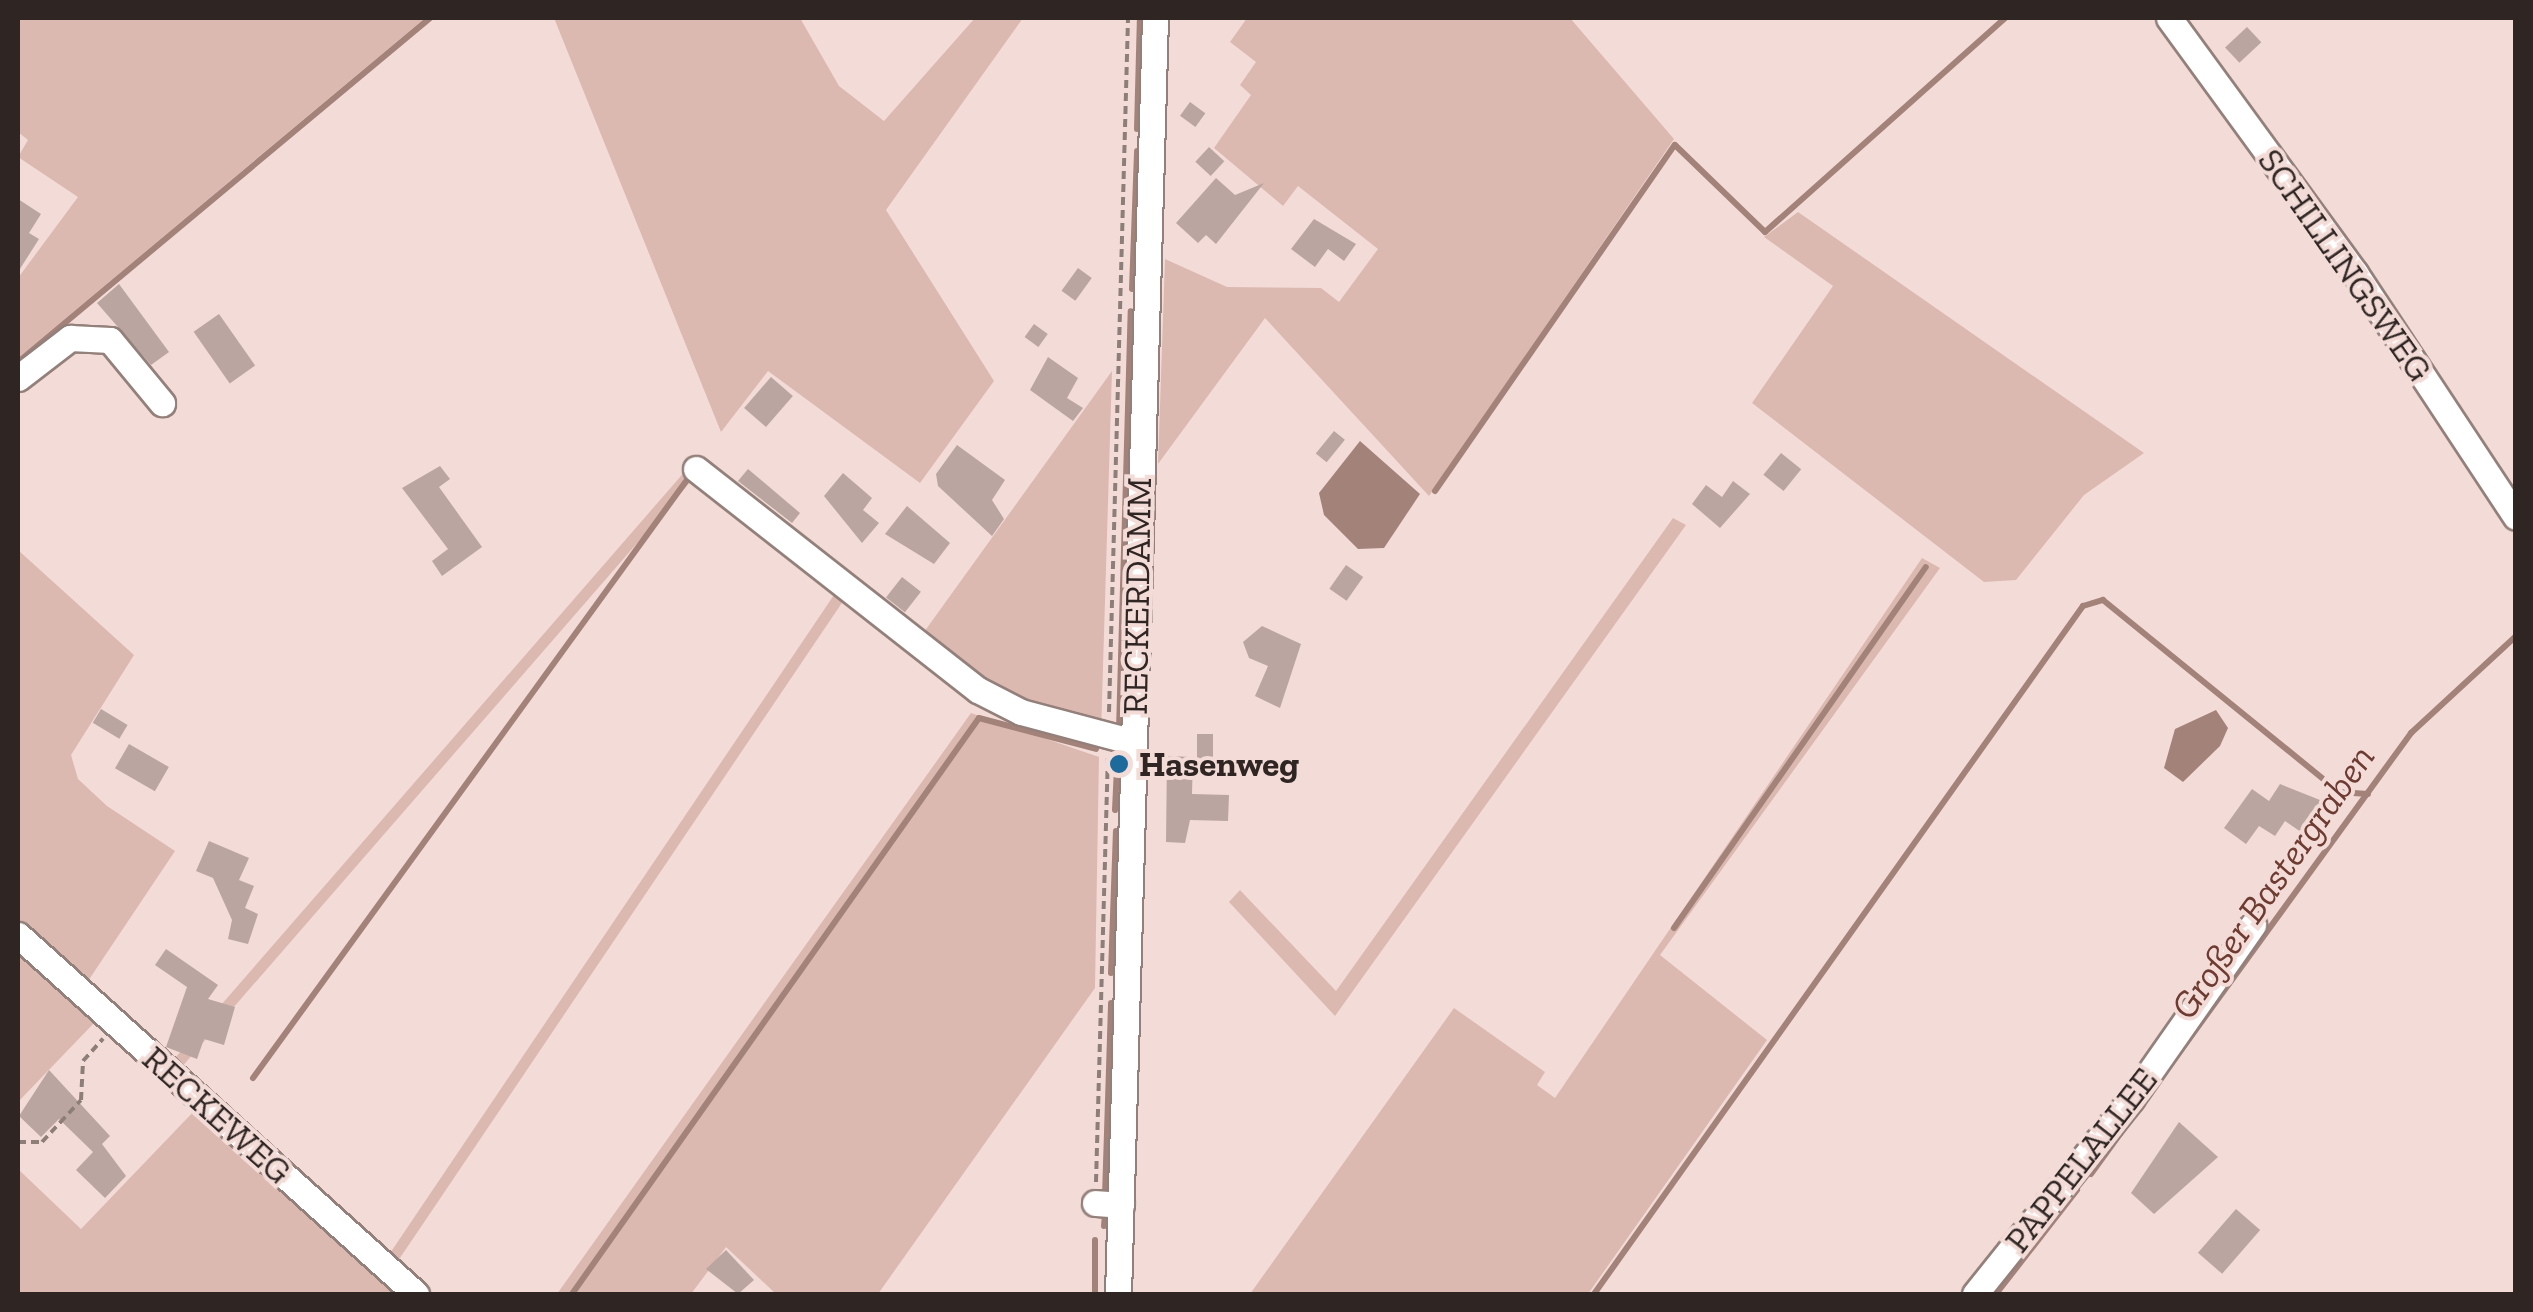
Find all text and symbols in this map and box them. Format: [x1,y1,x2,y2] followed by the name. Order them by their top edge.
[2249,141,2441,389] street label: SCHILLINGSWEG
[1114,477,1160,715] street label: RECKERDAMM
[2161,736,2385,1028] water label: Großer Bastergraben
[1139,743,1299,785] place label: Hasenweg
[1108,753,1130,775] marker: Hasenweg
[134,1037,300,1193] street label: RECKEWEG
[1996,1059,2166,1261] street label: PAPPELALLEE

